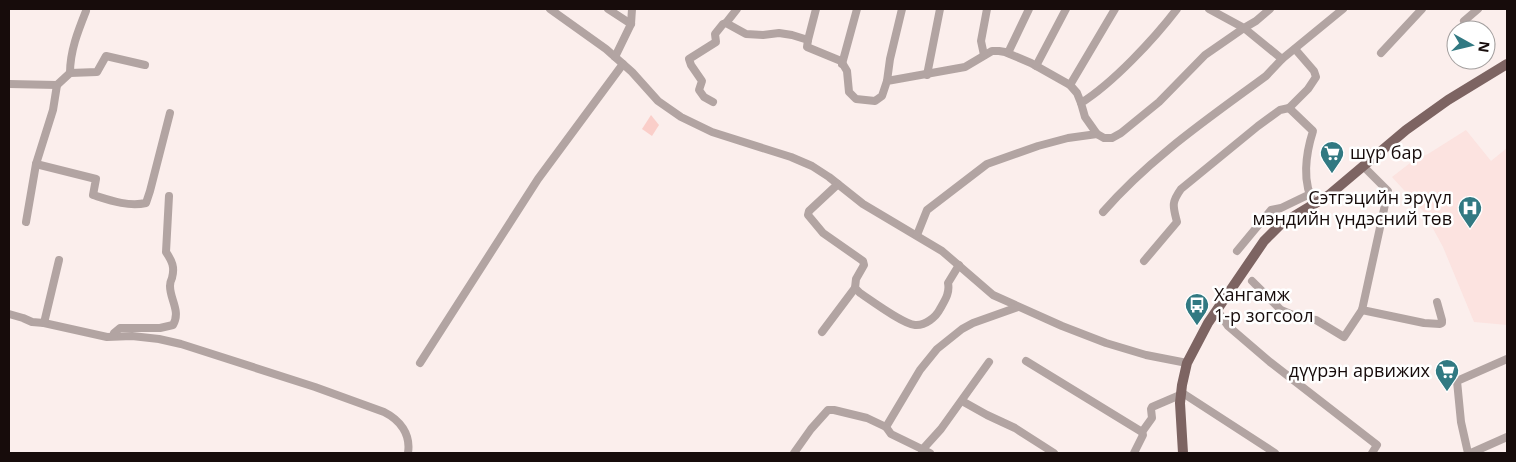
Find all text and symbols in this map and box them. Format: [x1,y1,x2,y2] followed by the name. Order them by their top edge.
[1446,20,1496,70] north arrow
[1474,40,1495,54] text: N
[1319,140,1345,174] supermarket icon: шүр бар
[1350,140,1422,164] place label: шүр бар
[1252,185,1452,230] place label: Сэтгэцийн эрүүл мэндийн үндэсний төв
[1457,195,1483,229] hospital icon: Сэтгэцийн эрүүл мэндийн үндэсний төв
[1214,282,1314,327] place label: Хангамж 1-р зогсоол
[1184,292,1210,326] bus stop icon: Хангамж 1-р зогсоол
[1289,358,1431,382] place label: дүүрэн арвижих
[1434,358,1460,392] supermarket icon: дүүрэн арвижих

